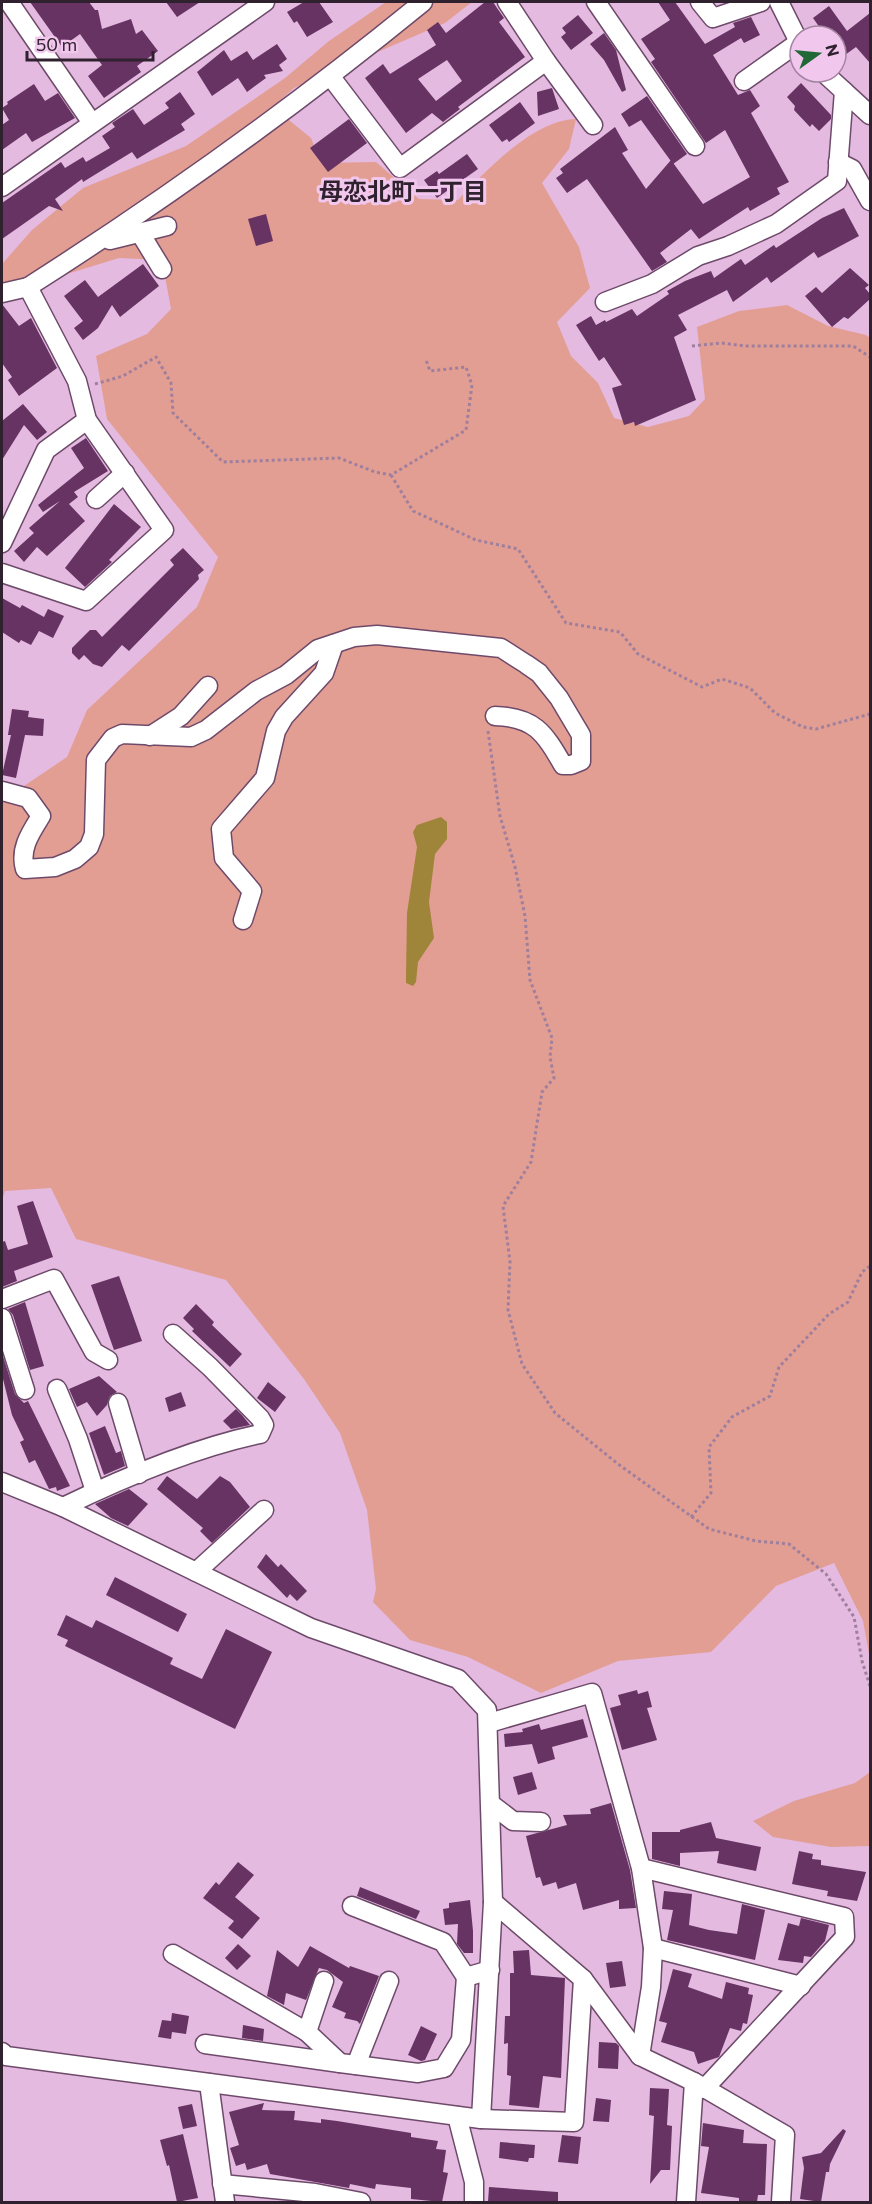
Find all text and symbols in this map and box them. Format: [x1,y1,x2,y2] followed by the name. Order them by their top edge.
[27,24,153,62] scale bar
[788,24,848,84] north arrow
[36,33,77,55] text: 50 m
[822,42,844,58] text: N
[319,176,487,205] district label: 母恋北町一丁目

